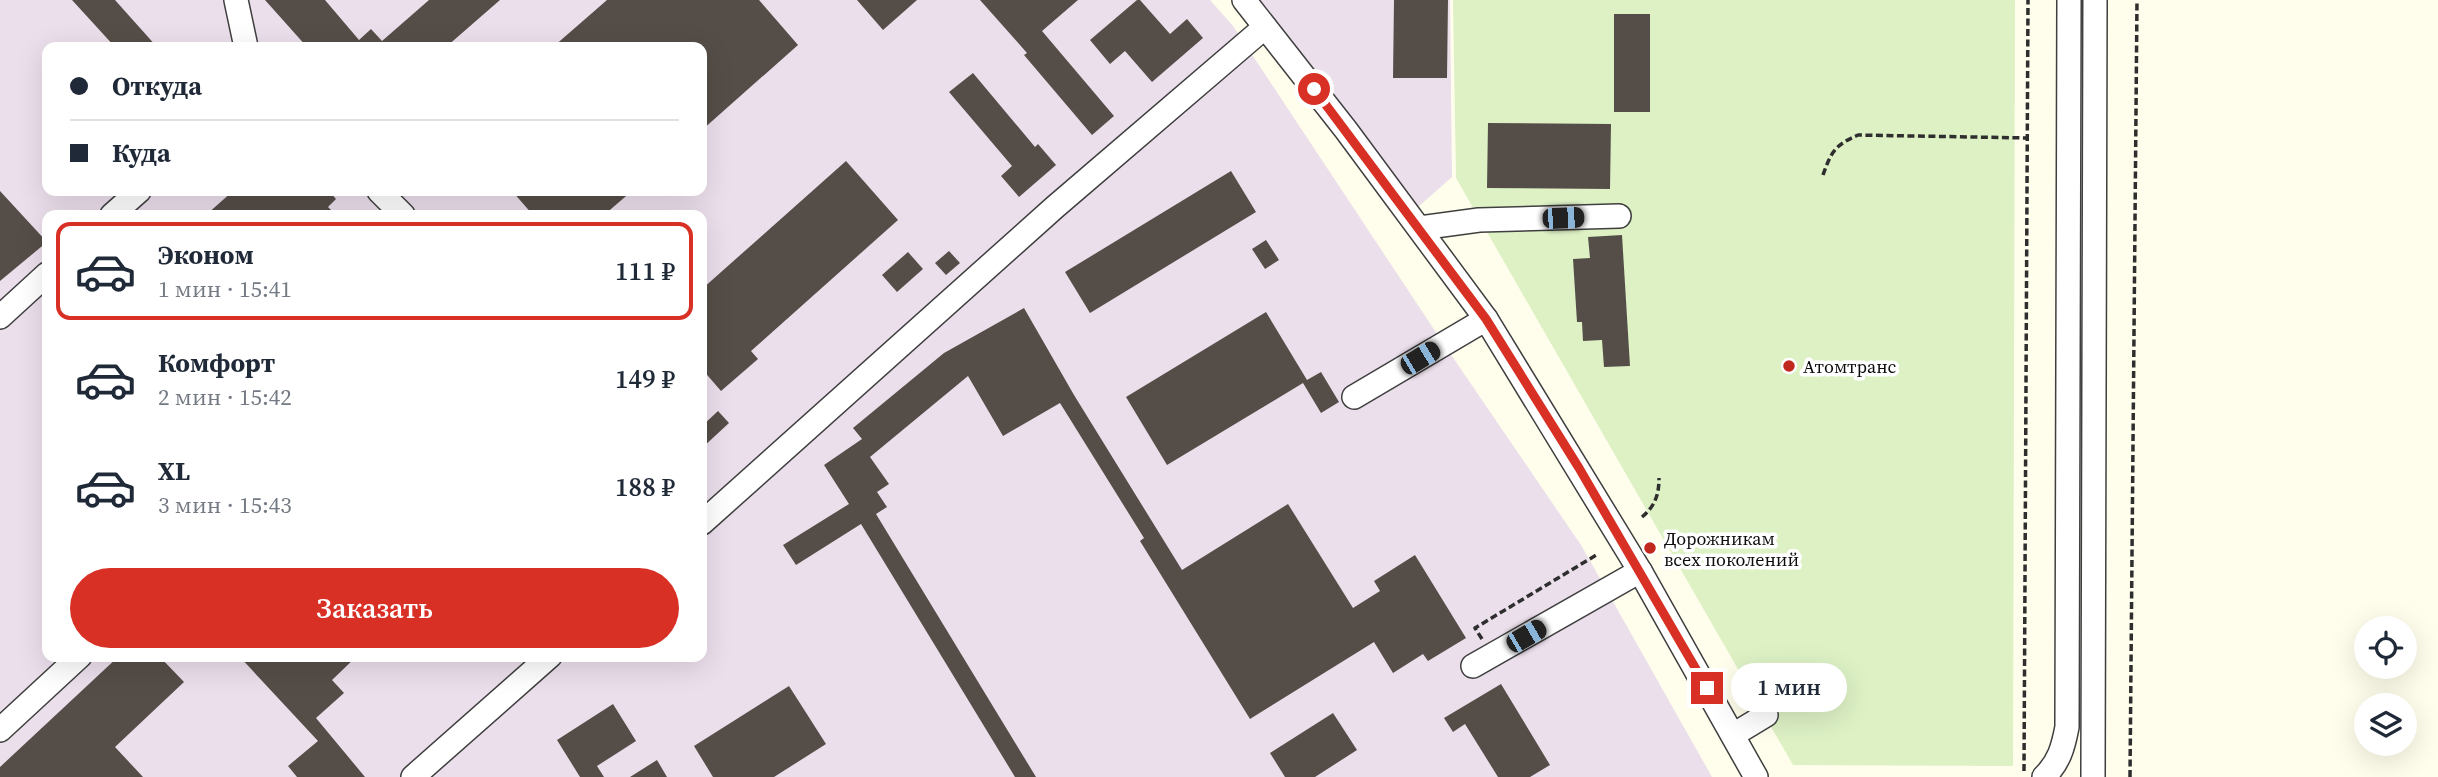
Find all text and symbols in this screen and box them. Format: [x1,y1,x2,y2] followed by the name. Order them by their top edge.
[112,68,202,104] text: Откуда
[1298,73,1330,105] route start
[112,135,171,171] text: Куда
[1542,207,1585,229] car
[158,237,254,273] text: Эконом
[74,240,137,303] icon: car
[615,253,675,289] text: 111 ₽
[158,273,292,305] text: 1 мин · 15:41
[1397,338,1444,378] car
[158,345,275,381] text: Комфорт
[74,348,137,411] icon: car
[1803,354,1896,379] place label: Атомтранс
[1781,358,1797,374] marker: Атомтранс
[615,361,675,397] text: 149 ₽
[158,381,292,413] text: 2 мин · 15:42
[158,453,190,489] text: XL
[74,456,137,519] icon: car
[615,469,675,505] text: 188 ₽
[158,489,292,521] text: 3 мин · 15:43
[1664,526,1799,572] place label: Дорожникам всех поколений
[1642,540,1658,556] marker: Дорожникам всех поколений
[70,568,679,648] button: Заказать
[1503,616,1550,656] car
[2354,616,2417,756] map controls
[2354,616,2417,679] button: locate
[1732,664,1847,712] callout: 1 мин
[1757,671,1821,703] text: 1 мин
[1691,672,1723,704] route end
[2354,693,2417,756] button: layers

